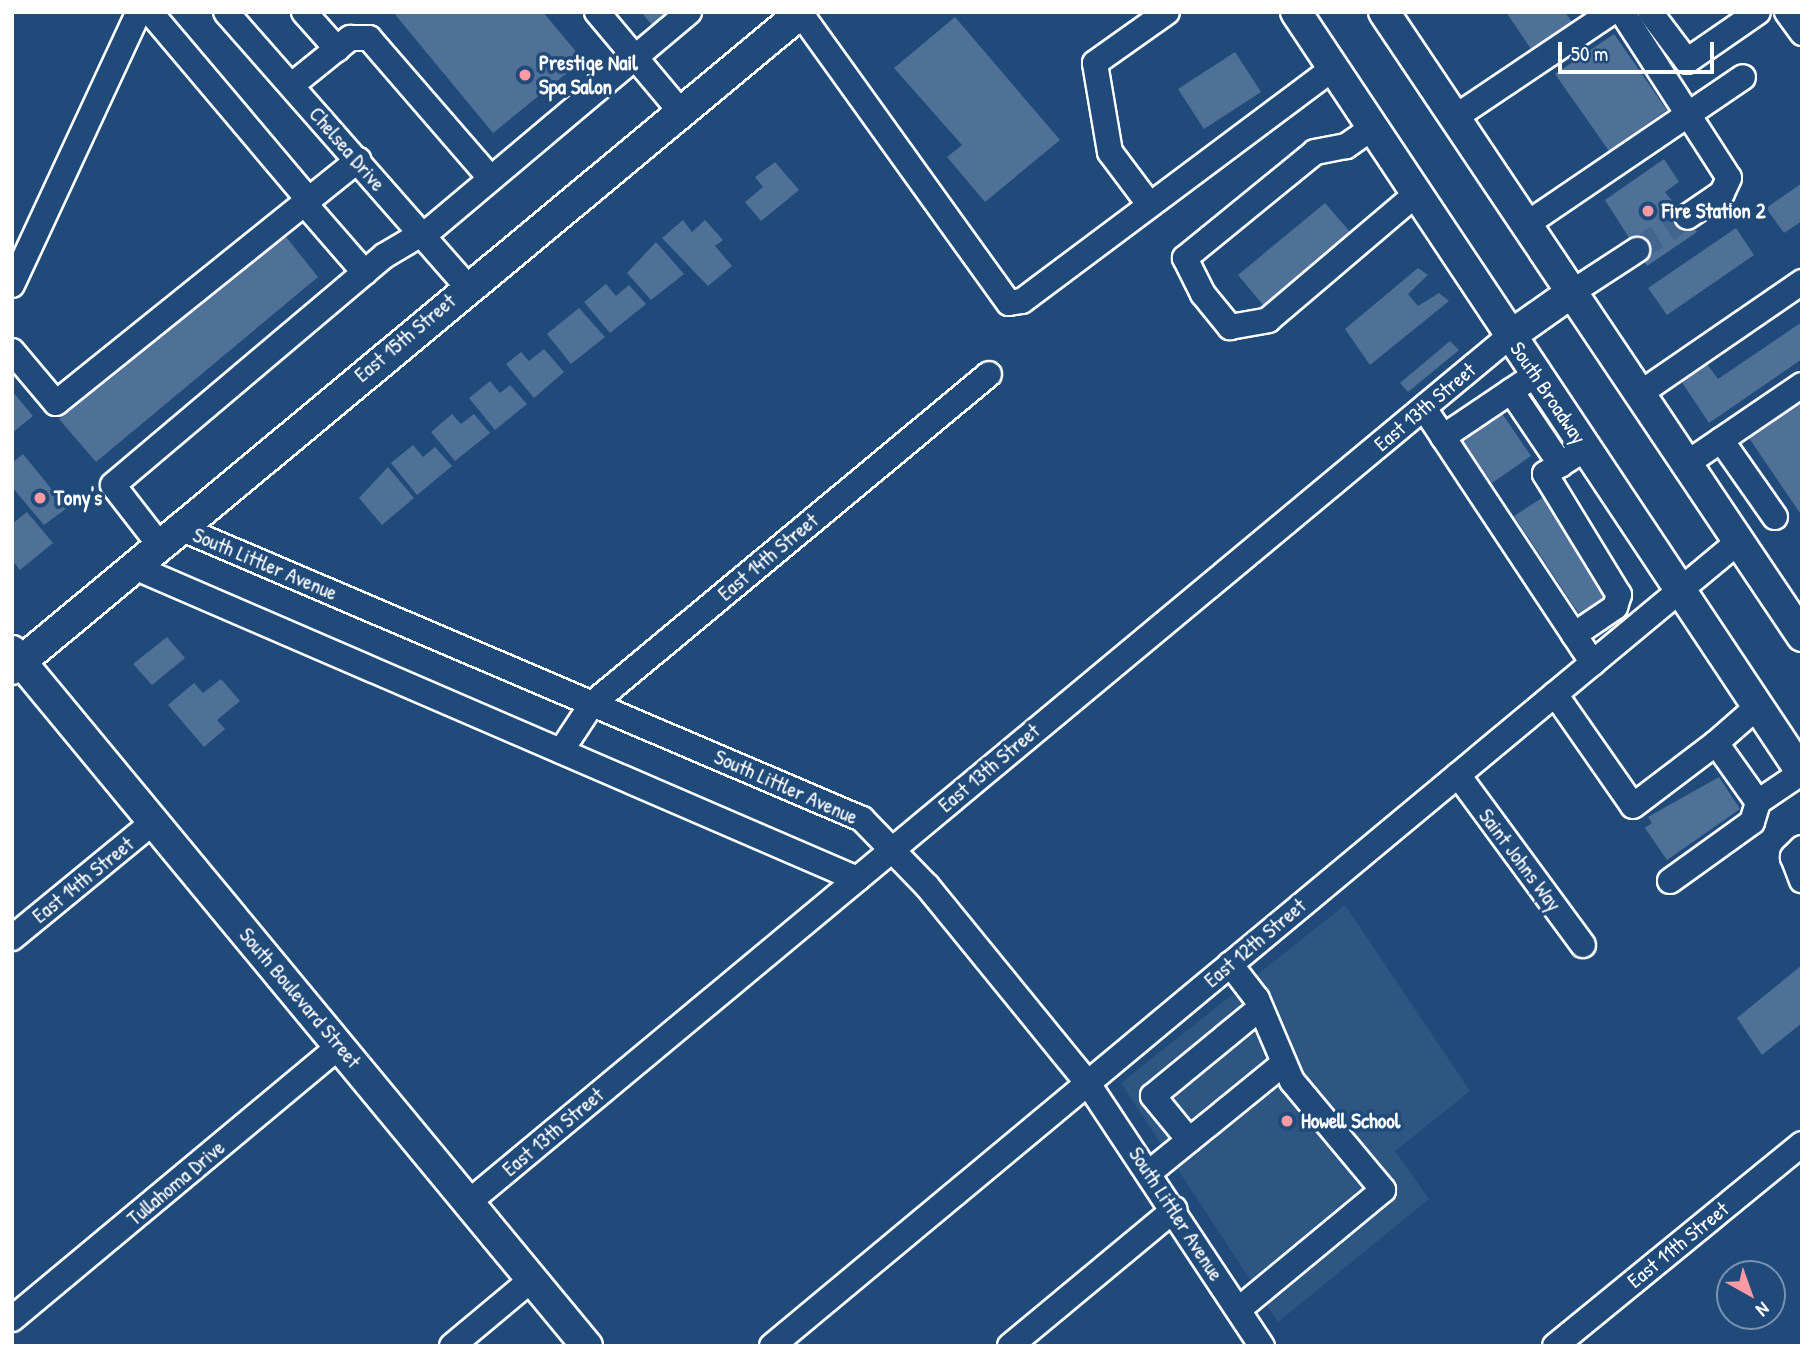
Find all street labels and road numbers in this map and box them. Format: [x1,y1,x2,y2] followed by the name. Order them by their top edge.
[304,102,390,196] street label: Chelsea Drive
[349,289,461,387] street label: East 15th Street
[1505,337,1591,449] street label: South Broadway
[1369,357,1481,457] street label: East 13th Street
[713,508,823,606] street label: East 14th Street
[189,522,341,606] street label: South Littler Avenue
[933,718,1045,818] street label: East 13th Street
[710,744,862,830] street label: South Littler Avenue
[1473,804,1567,916] street label: Saint Johns Way
[27,832,139,928] street label: East 14th Street
[1199,893,1311,993] street label: East 12th Street
[234,923,366,1073] street label: South Boulevard Street
[497,1082,609,1182] street label: East 13th Street
[122,1135,230,1231] street label: Tullahoma Drive
[1123,1142,1229,1286] street label: South Littler Avenue
[1622,1197,1734,1293] street label: East 11th Street

